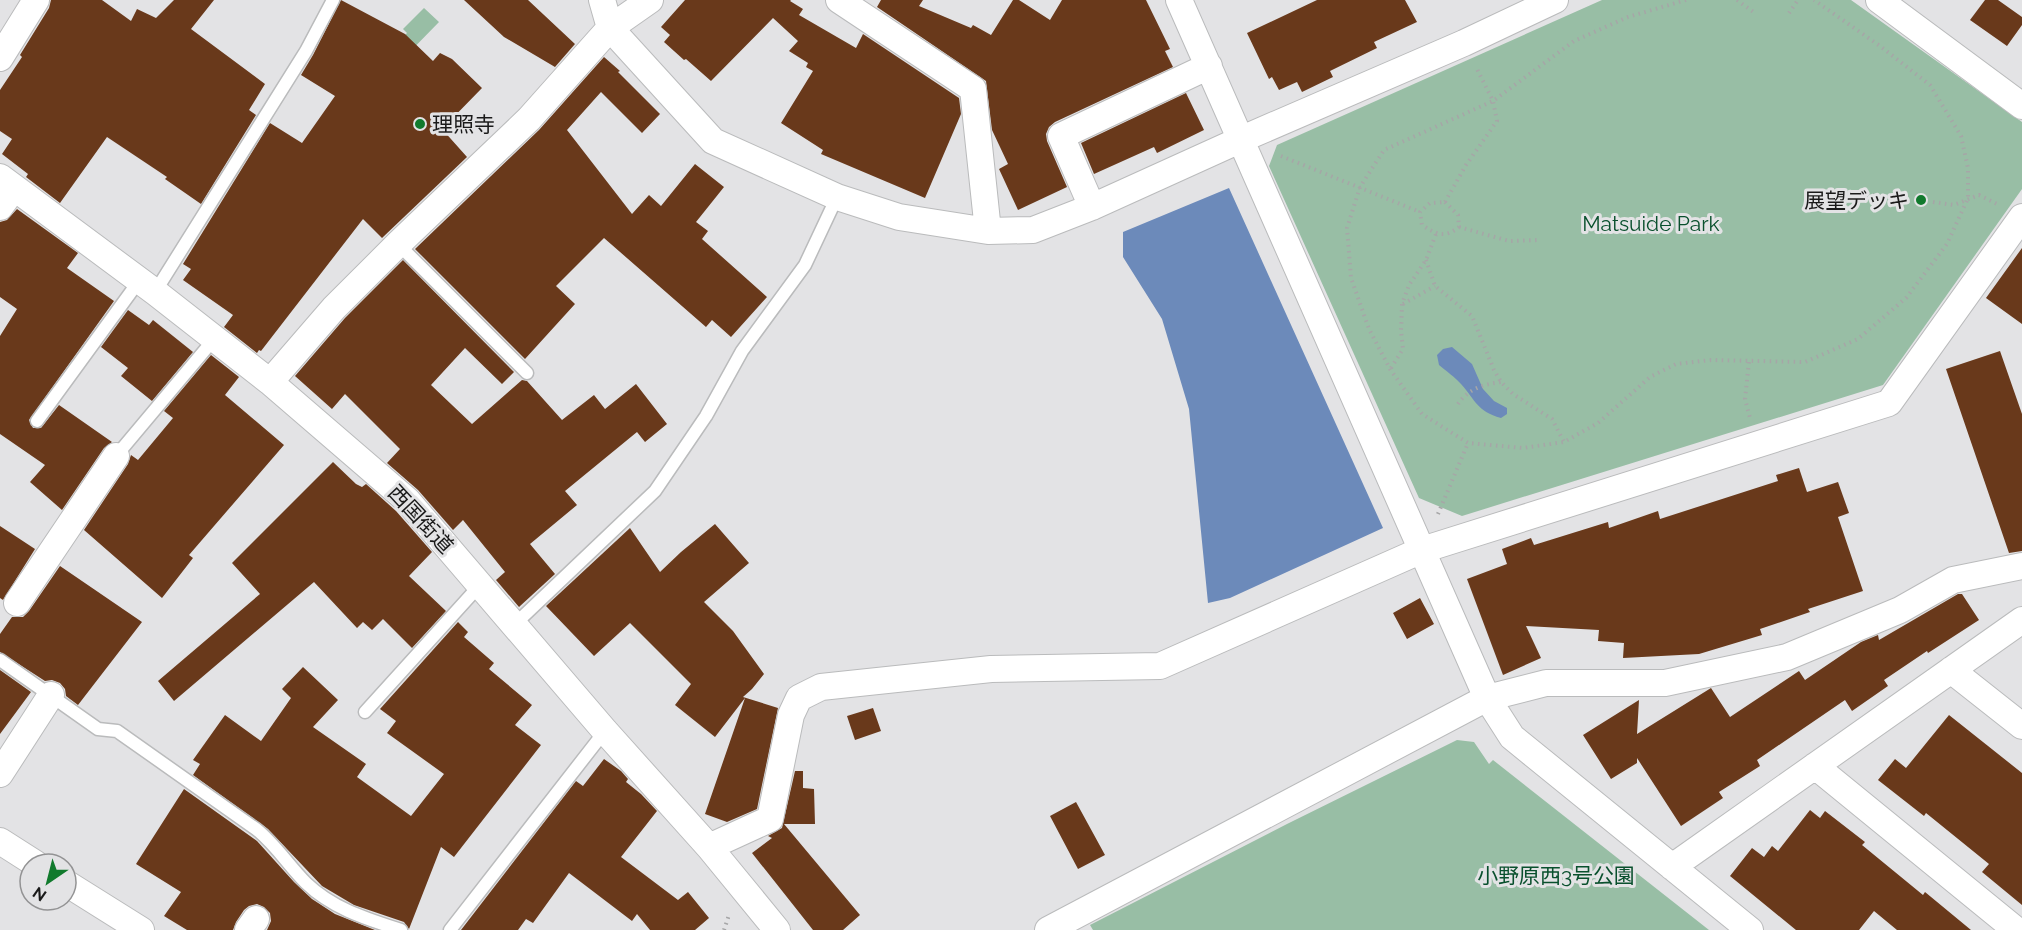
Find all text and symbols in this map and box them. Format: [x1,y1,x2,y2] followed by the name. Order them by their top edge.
[432,112,495,137] place label: 理照寺
[413,117,427,131] marker: 理照寺
[1804,188,1909,213] place label: 展望デッキ
[1914,193,1928,207] marker: 展望デッキ
[1582,211,1720,236] park label: Matsuide Park
[383,480,459,558] street label: 西国街道
[18,852,78,912] north arrow
[1477,863,1635,888] park label: 小野原西3号公園
[29,883,50,905] text: N

